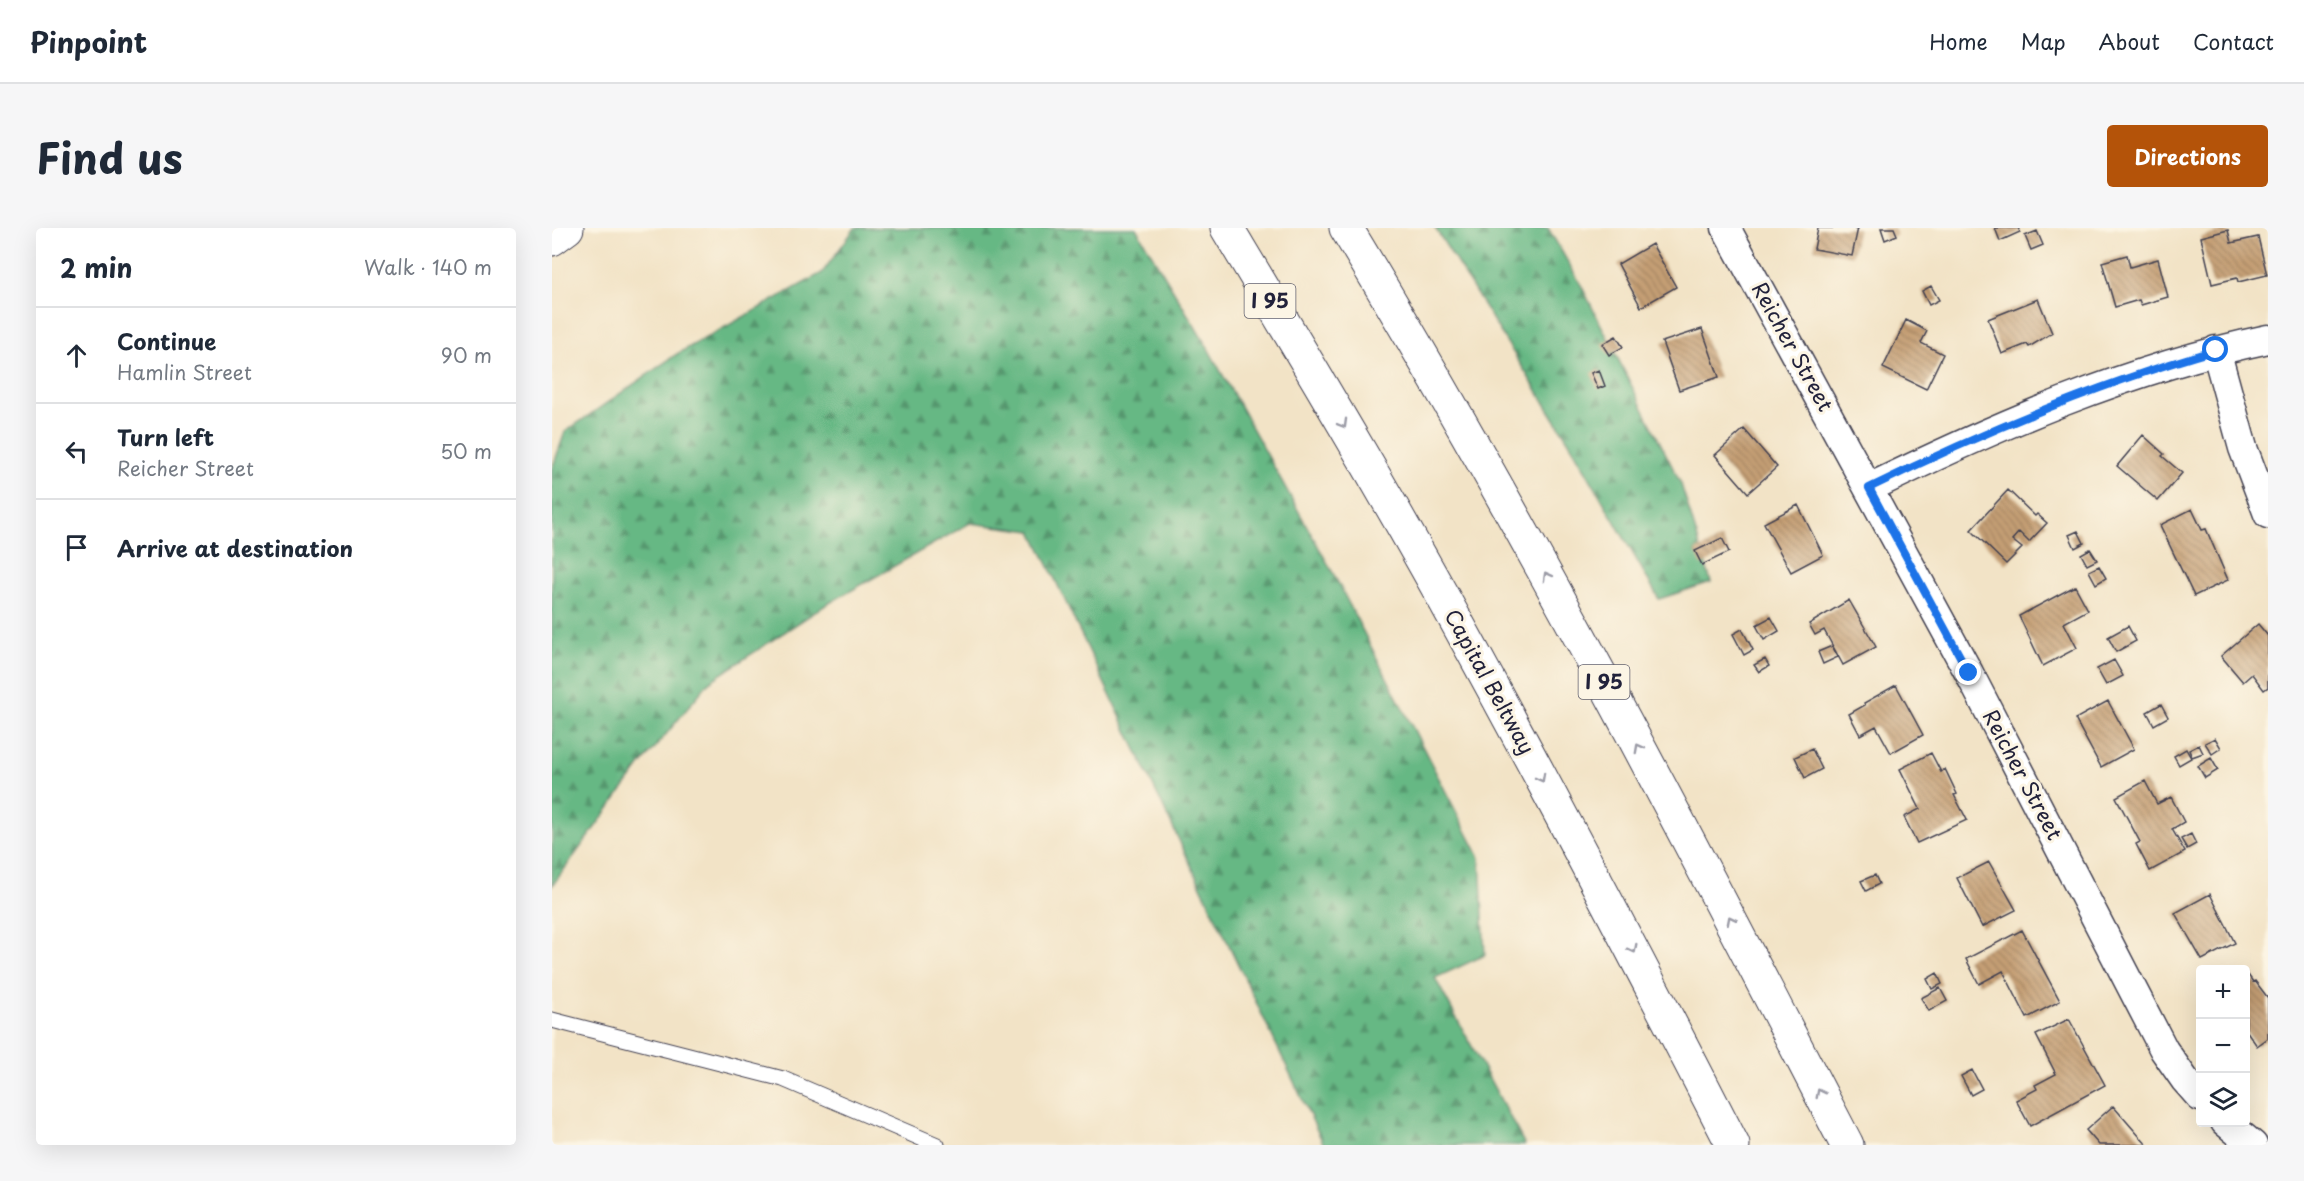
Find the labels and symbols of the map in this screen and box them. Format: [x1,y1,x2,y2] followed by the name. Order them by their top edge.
[1745,275,1843,417] street label: Reicher Street
[1244,284,1296,318] road number: I 95
[2202,336,2228,362] route start
[1336,418,1347,428] one-way arrow
[1543,572,1554,582] one-way arrow
[1438,603,1544,759] street label: Capital Beltway
[1955,659,1981,685] route end
[1578,665,1630,699] road number: I 95
[1976,703,2072,845] street label: Reicher Street
[1635,744,1646,754] one-way arrow
[1534,771,1545,782] one-way arrow
[1727,916,1738,926] one-way arrow
[1626,943,1637,954] one-way arrow
[1816,1088,1828,1099] one-way arrow

